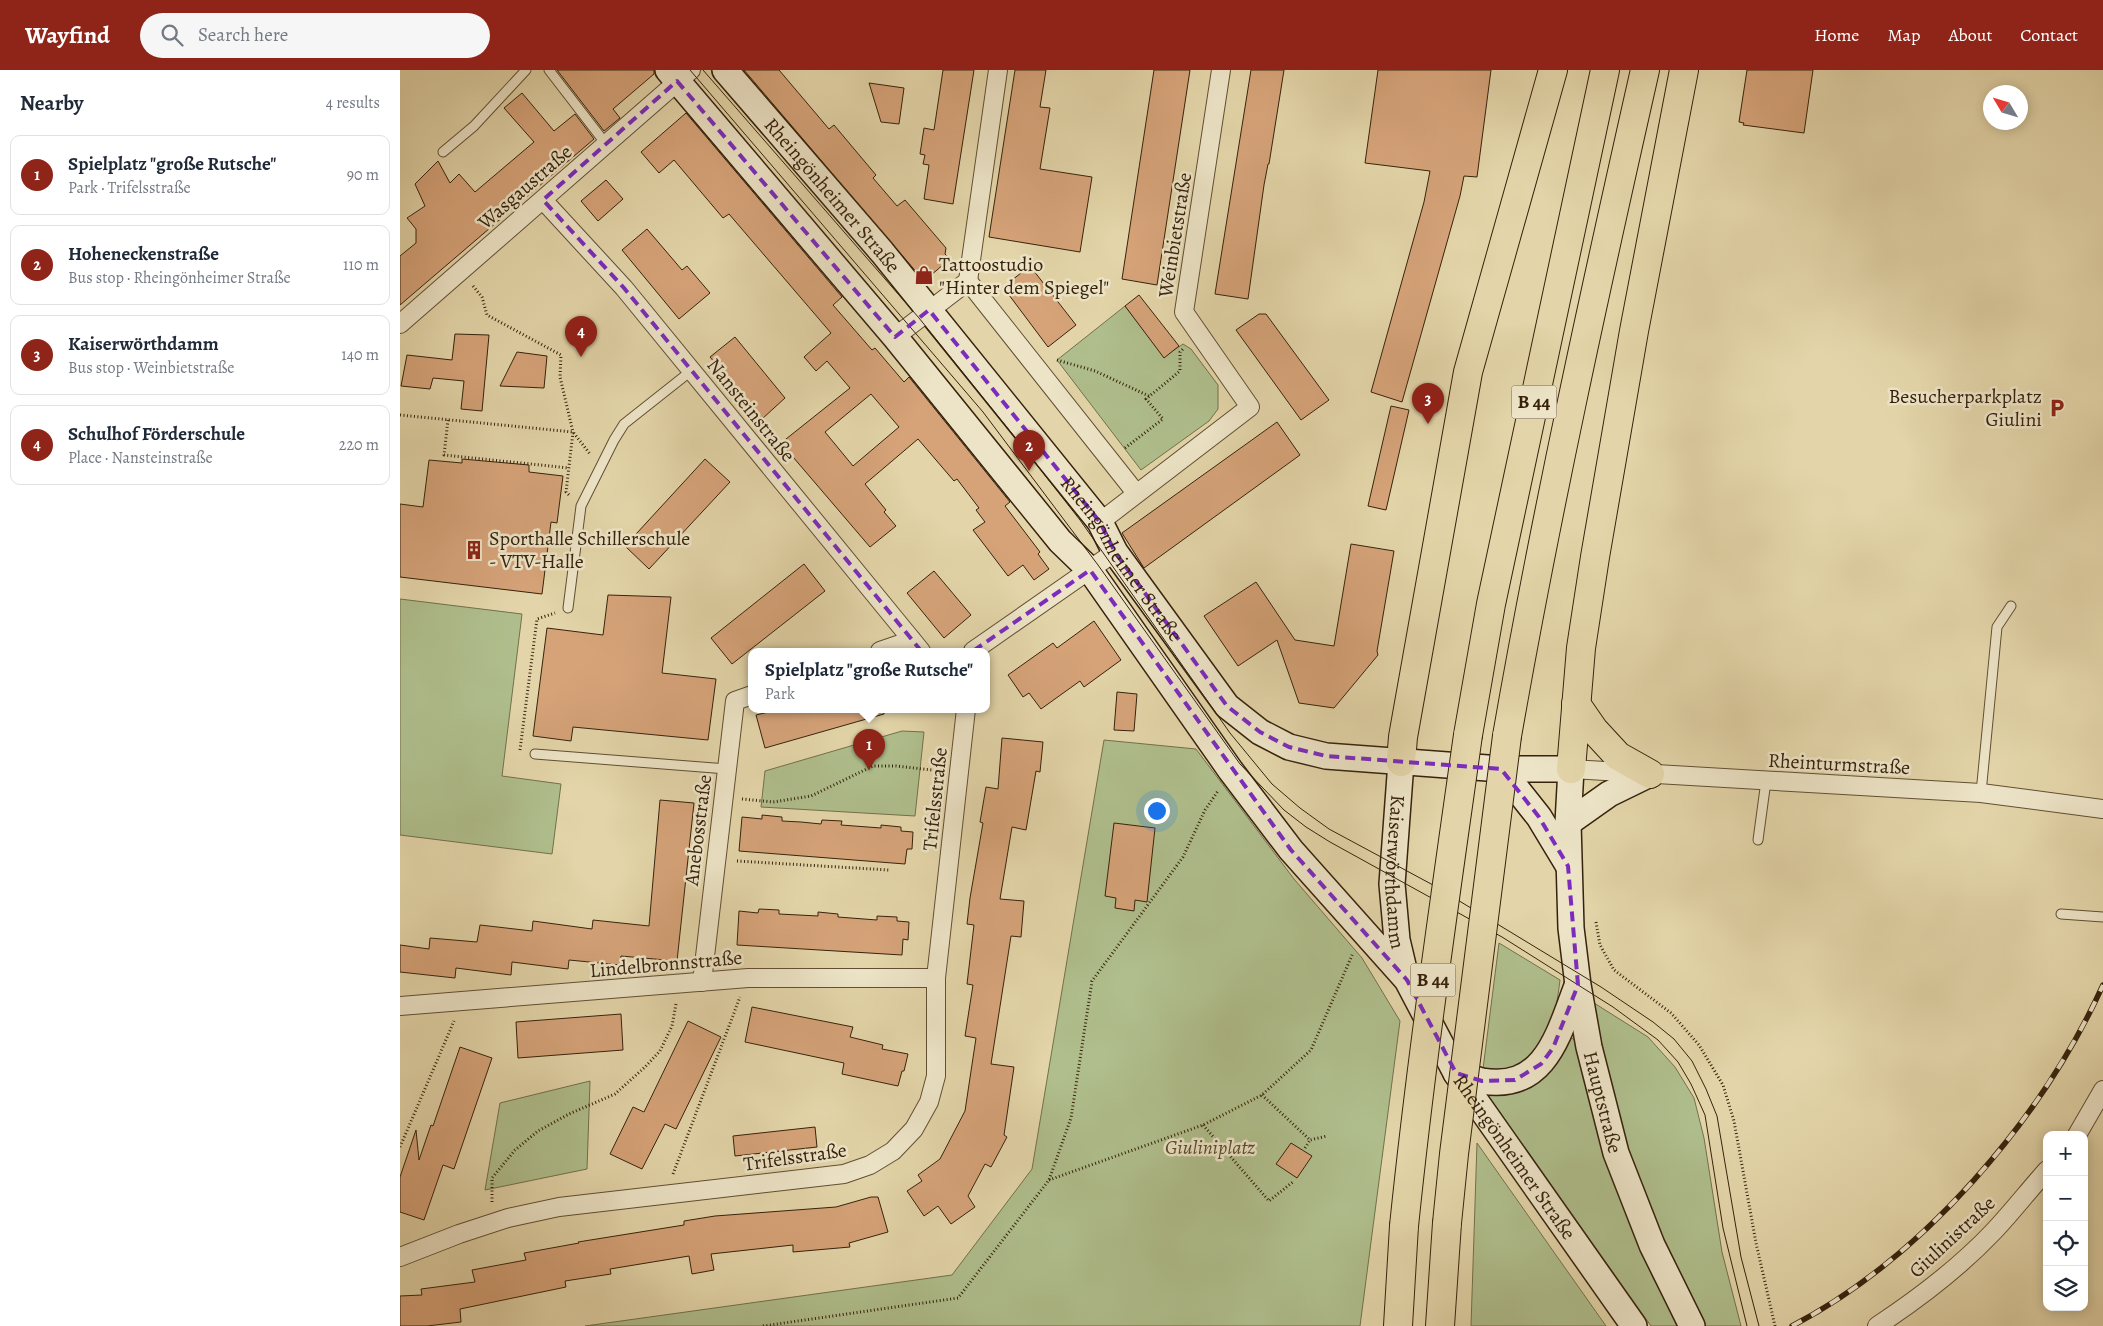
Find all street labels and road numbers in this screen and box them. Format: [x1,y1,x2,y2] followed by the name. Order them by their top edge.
[758,112,907,278] street label: Rheingönheimer Straße
[471,139,578,236] street label: Wasgaustraße
[1152,170,1198,300] street label: Weinbietstraße
[701,352,801,468] street label: Nansteinstraße
[1512,386,1556,418] road number: B 44
[1055,470,1189,647] street label: Rheingönheimer Straße
[916,746,954,852] street label: Trifelsstraße
[1767,747,1911,781] street label: Rheinturmstraße
[678,773,718,888] street label: Anebosstraße
[1378,794,1412,952] street label: Kaiserwörthdamm
[589,944,743,984] street label: Lindelbronnstraße
[1410,964,1456,996] road number: B 44
[1577,1048,1629,1156] street label: Hauptstraße
[1447,1069,1583,1245] street label: Rheingönheimer Straße
[742,1136,848,1178] street label: Trifelsstraße
[1903,1190,2001,1284] street label: Giulinistraße

